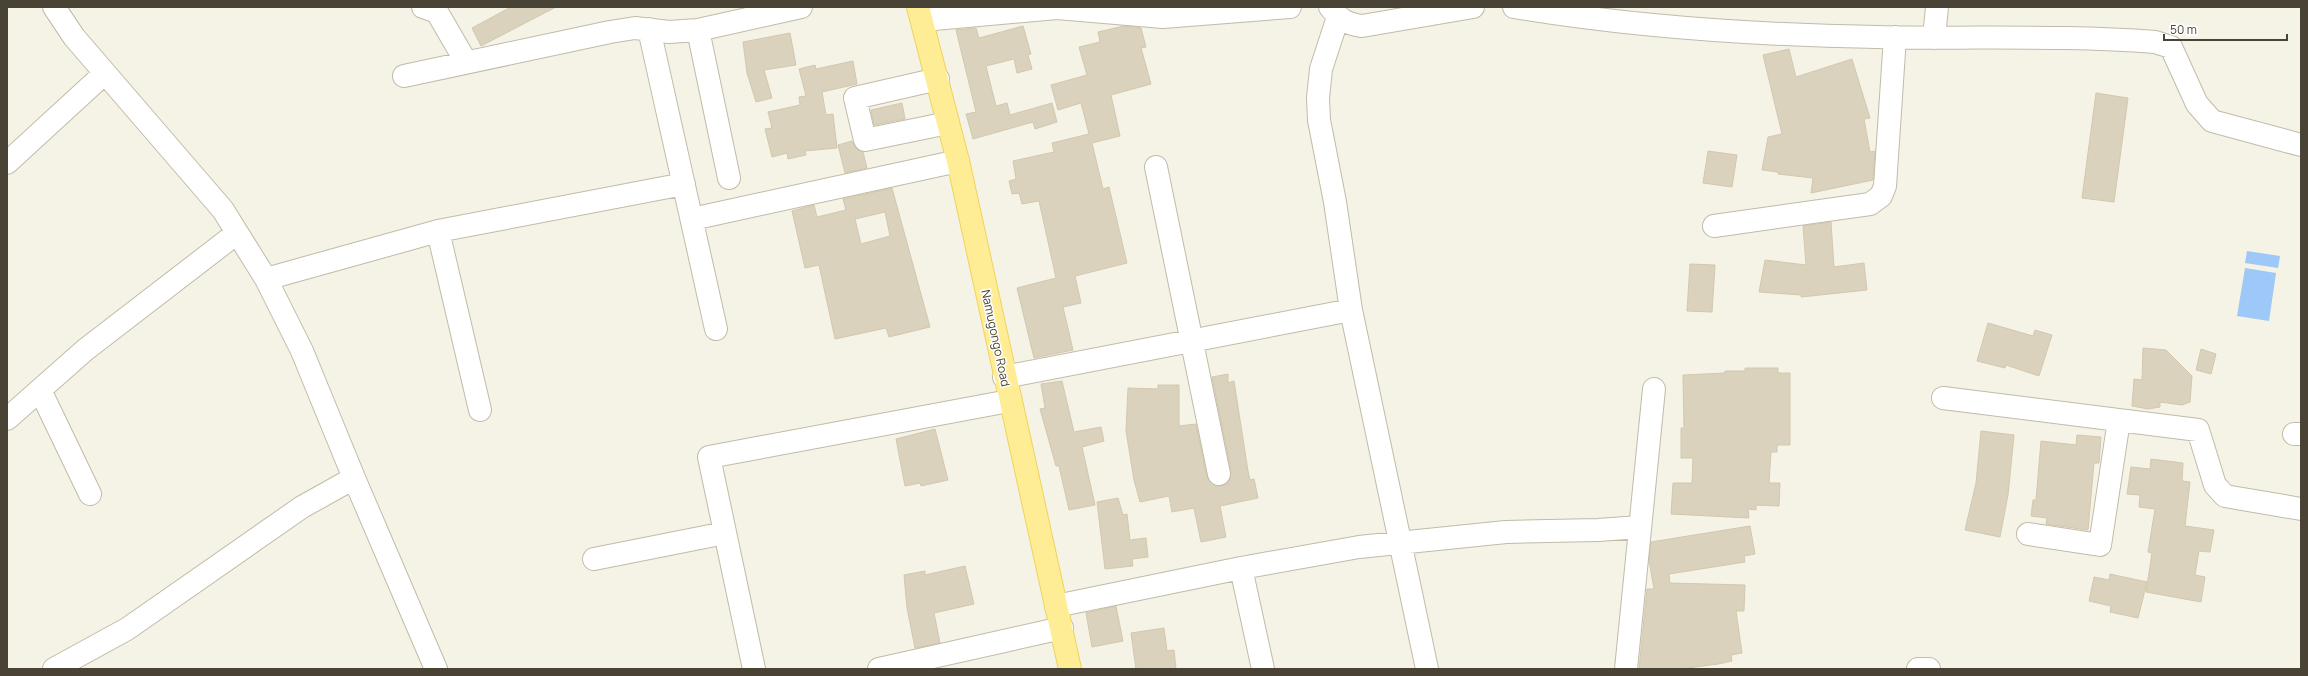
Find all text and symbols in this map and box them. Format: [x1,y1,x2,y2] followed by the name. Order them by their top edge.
[2164,16,2287,42] scale bar
[2170,21,2197,38] text: 50 m
[977,288,1015,388] street label: Namugongo Road

